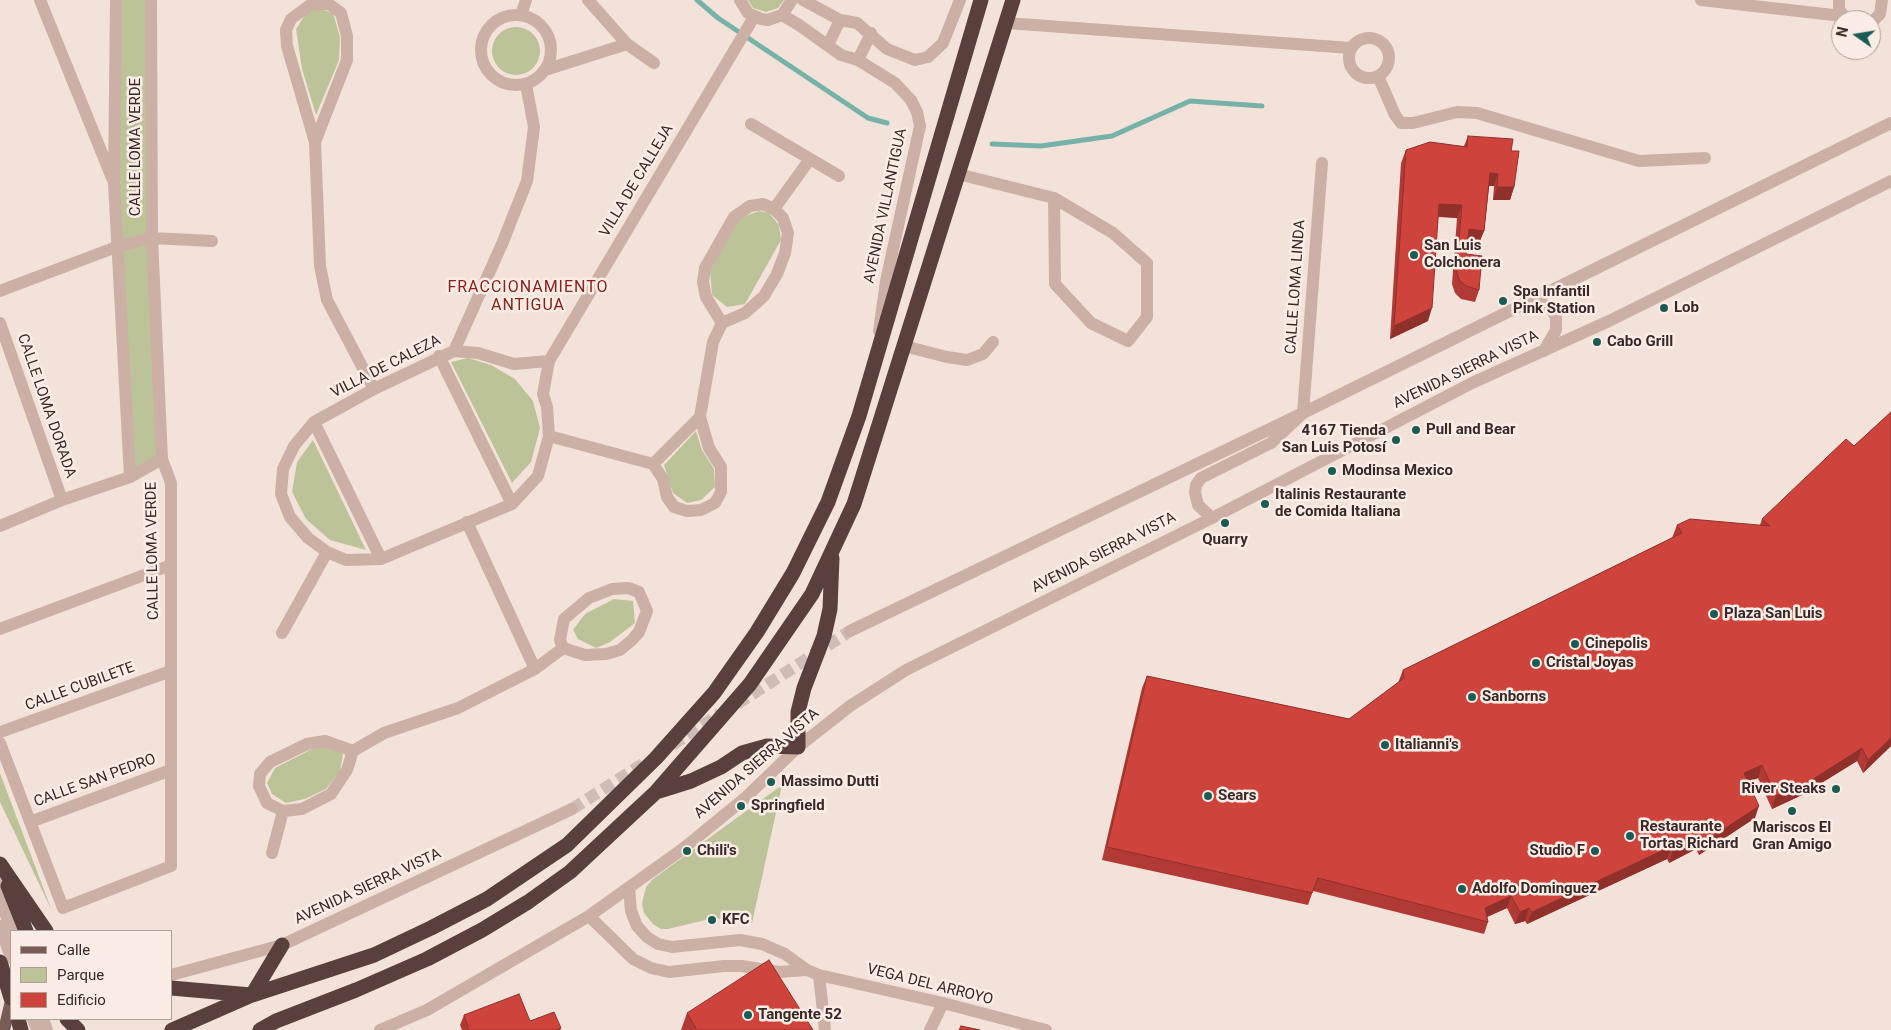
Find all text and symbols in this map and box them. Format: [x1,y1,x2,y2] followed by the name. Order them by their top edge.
[1831,10,1881,60] north arrow
[1833,25,1851,38] text: N
[127,78,145,216] street label: CALLE LOMA VERDE
[596,122,678,240] street label: VILLA DE CALLEJA
[861,127,911,285] street label: AVENIDA VILLANTIGUA
[1282,219,1310,355] street label: CALLE LOMA LINDA
[1424,237,1501,272] place label: San Luis Colchonera
[1408,249,1420,261] marker: San Luis Colchonera
[446,278,610,316] district label: FRACCIONAMIENTO ANTIGUA
[1513,283,1595,318] place label: Spa Infantil Pink Station
[1497,295,1509,307] marker: Spa Infantil Pink Station
[1674,299,1699,317] place label: Lob
[1658,302,1670,314] marker: Lob
[1390,327,1542,413] street label: AVENIDA SIERRA VISTA
[13,332,79,480] street label: CALLE LOMA DORADA
[328,332,444,402] street label: VILLA DE CALEZA
[1607,333,1673,351] place label: Cabo Grill
[1591,336,1603,348] marker: Cabo Grill
[1426,421,1516,439] place label: Pull and Bear
[1282,422,1386,457] place label: 4167 Tienda San Luis Potosí
[1410,424,1422,436] marker: Pull and Bear
[1390,434,1402,446] marker: 4167 Tienda San Luis Potosí
[1342,462,1453,480] place label: Modinsa Mexico
[1326,465,1338,477] marker: Modinsa Mexico
[143,482,163,620] street label: CALLE LOMA VERDE
[1275,486,1406,521] place label: Italinis Restaurante de Comida Italiana
[1259,498,1271,510] marker: Italinis Restaurante de Comida Italiana
[1029,509,1179,597] street label: AVENIDA SIERRA VISTA
[1219,517,1231,529] marker: Quarry
[1202,531,1248,549] place label: Quarry
[1724,605,1822,623] place label: Plaza San Luis
[1708,608,1720,620] marker: Plaza San Luis
[1585,635,1648,653] place label: Cinepolis
[1569,638,1581,650] marker: Cinepolis
[1546,654,1634,672] place label: Cristal Joyas
[1530,657,1542,669] marker: Cristal Joyas
[23,659,137,715] street label: CALLE CUBILETE
[1482,688,1546,706] place label: Sanborns
[1466,691,1478,703] marker: Sanborns
[691,705,823,823] street label: AVENIDA SIERRA VISTA
[1395,736,1459,754] place label: Italianni's
[1379,739,1391,751] marker: Italianni's
[32,751,158,811] street label: CALLE SAN PEDRO
[781,773,879,791] place label: Massimo Dutti
[765,776,777,788] marker: Massimo Dutti
[1741,780,1826,798] place label: River Steaks
[1830,783,1842,795] marker: River Steaks
[1218,787,1257,805] place label: Sears
[1202,790,1214,802] marker: Sears
[751,797,825,815] place label: Springfield
[735,800,747,812] marker: Springfield
[1786,805,1798,817] marker: Mariscos El Gran Amigo
[1640,818,1739,853] place label: Restaurante Tortas Richard
[1752,819,1832,854] place label: Mariscos El Gran Amigo
[1624,830,1636,842] marker: Restaurante Tortas Richard
[697,842,737,860] place label: Chili's
[1529,842,1585,860] place label: Studio F
[292,845,444,929] street label: AVENIDA SIERRA VISTA
[681,845,693,857] marker: Chili's
[1589,845,1601,857] marker: Studio F
[1472,880,1597,898] place label: Adolfo Dominguez
[1456,883,1468,895] marker: Adolfo Dominguez
[722,911,750,929] place label: KFC
[706,914,718,926] marker: KFC
[10,930,172,1020] legend
[57,941,90,959] text: Calle
[865,961,995,1009] street label: VEGA DEL ARROYO
[57,966,104,984] text: Parque
[57,991,106,1009] text: Edificio
[758,1006,842,1024] place label: Tangente 52
[742,1009,754,1021] marker: Tangente 52

